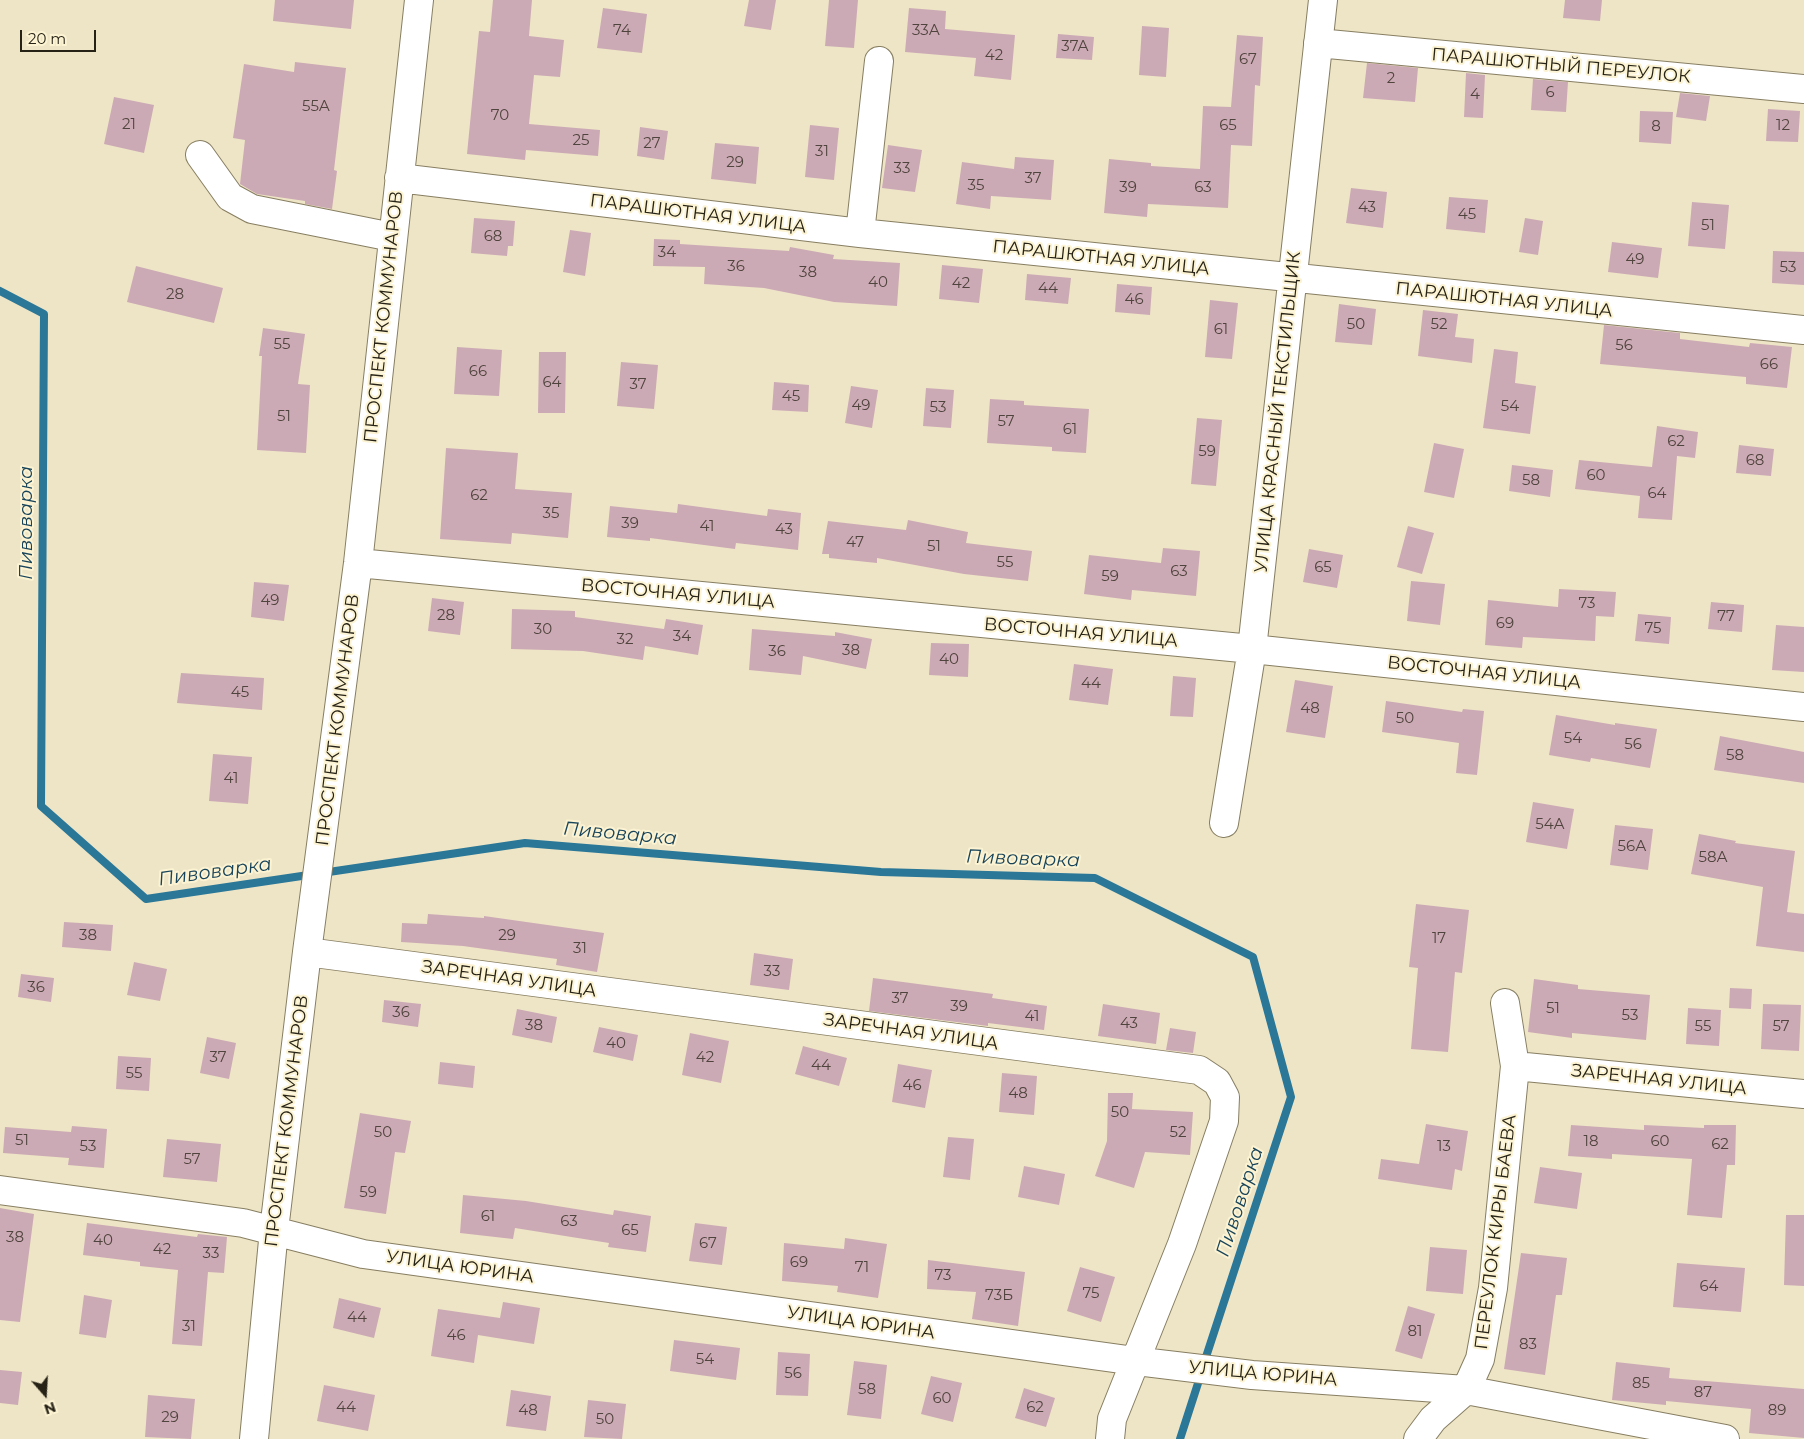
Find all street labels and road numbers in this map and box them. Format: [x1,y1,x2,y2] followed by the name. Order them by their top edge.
[1430,44,1692,88] street label: ПАРАШЮТНЫЙ ПЕРЕУЛОК
[360,190,408,444] street label: ПРОСПЕКТ КОММУНАРОВ
[589,190,807,238] street label: ПАРАШЮТНАЯ УЛИЦА
[992,236,1210,280] street label: ПАРАШЮТНАЯ УЛИЦА
[1250,250,1306,574] street label: УЛИЦА КРАСНЫЙ ТЕКСТИЛЬЩИК
[1395,278,1613,322] street label: ПАРАШЮТНАЯ УЛИЦА
[580,575,776,613] street label: ВОСТОЧНАЯ УЛИЦА
[312,593,364,847] street label: ПРОСПЕКТ КОММУНАРОВ
[983,614,1179,652] street label: ВОСТОЧНАЯ УЛИЦА
[1386,652,1582,694] street label: ВОСТОЧНАЯ УЛИЦА
[420,956,598,1002] street label: ЗАРЕЧНАЯ УЛИЦА
[261,994,313,1248] street label: ПРОСПЕКТ КОММУНАРОВ
[822,1009,1000,1055] street label: ЗАРЕЧНАЯ УЛИЦА
[1570,1060,1748,1100] street label: ЗАРЕЧНАЯ УЛИЦА
[1471,1113,1521,1351] street label: ПЕРЕУЛОК КИРЫ БАЕВА
[385,1246,535,1288] street label: УЛИЦА ЮРИНА
[786,1302,936,1344] street label: УЛИЦА ЮРИНА
[1188,1357,1338,1391] street label: УЛИЦА ЮРИНА

